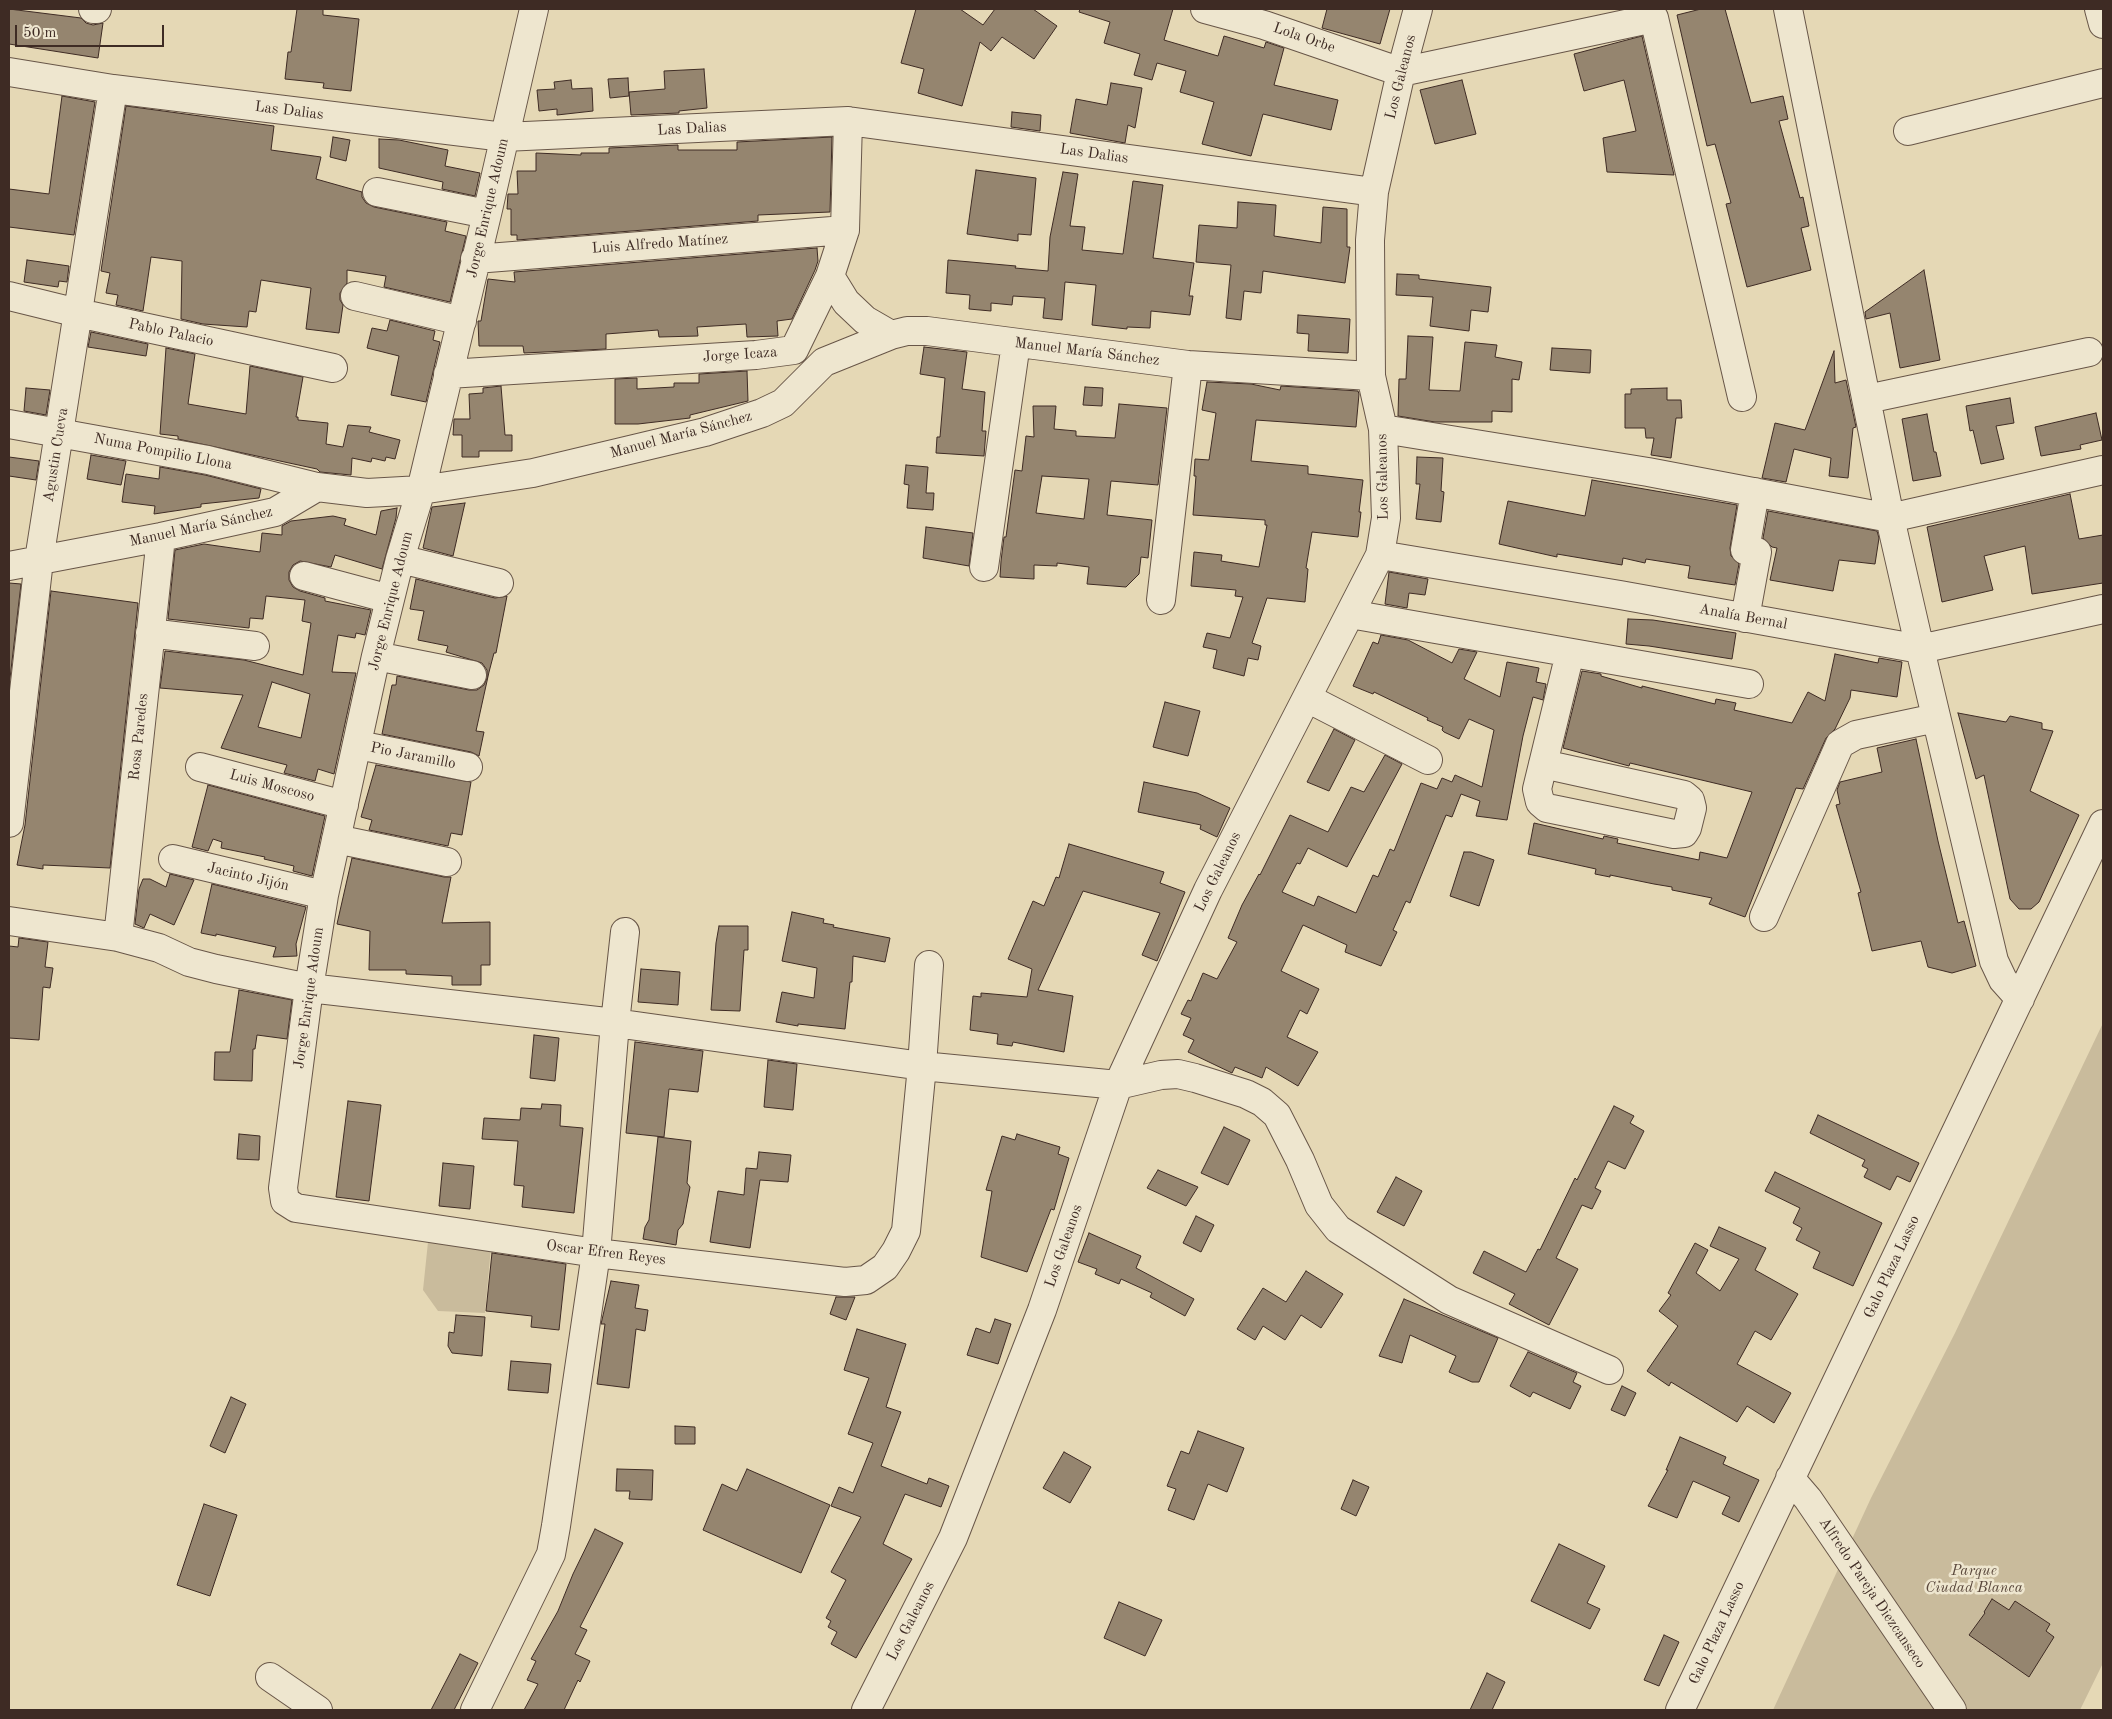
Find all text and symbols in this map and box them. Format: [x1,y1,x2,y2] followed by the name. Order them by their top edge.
[18,15,166,47] scale bar
[1271,19,1337,57] street label: Lola Orbe
[23,26,57,41] text: 50 m
[1382,33,1420,121] street label: Los Galeanos
[254,98,324,124] street label: Las Dalias
[657,118,727,140] street label: Las Dalias
[463,136,513,280] street label: Jorge Enrique Adoum
[1058,140,1130,168] street label: Las Dalias
[591,230,729,258] street label: Luis Alfredo Matínez
[127,315,215,351] street label: Pablo Palacio
[1013,334,1161,370] street label: Manuel María Sánchez
[702,343,778,367] street label: Jorge Icaza
[40,406,72,504] street label: Agustin Cueva
[608,407,754,463] street label: Manuel María Sánchez
[92,430,234,474] street label: Numa Pompilio Llona
[1373,433,1393,521] street label: Los Galeanos
[128,503,274,551] street label: Manuel María Sánchez
[365,530,417,672] street label: Jorge Enrique Adoum
[1697,600,1789,634] street label: Analía Bernal
[125,693,153,781] street label: Rosa Paredes
[369,739,457,773] street label: Pio Jaramillo
[228,766,316,806] street label: Luis Moscoso
[1191,829,1245,915] street label: Los Galeanos
[205,859,291,895] street label: Jacinto Jijón
[290,926,328,1070] street label: Jorge Enrique Adoum
[1041,1202,1087,1290] street label: Los Galeanos
[1860,1213,1924,1321] street label: Galo Plaza Lasso
[545,1237,667,1269] street label: Oscar Efren Reyes
[1815,1514,1929,1672] street label: Alfredo Pareja Diezcanseco
[1925,1562,2023,1597] park label: Parque Ciudad Blanca
[883,1578,939,1664] street label: Los Galeanos
[1685,1579,1749,1687] street label: Galo Plaza Lasso

